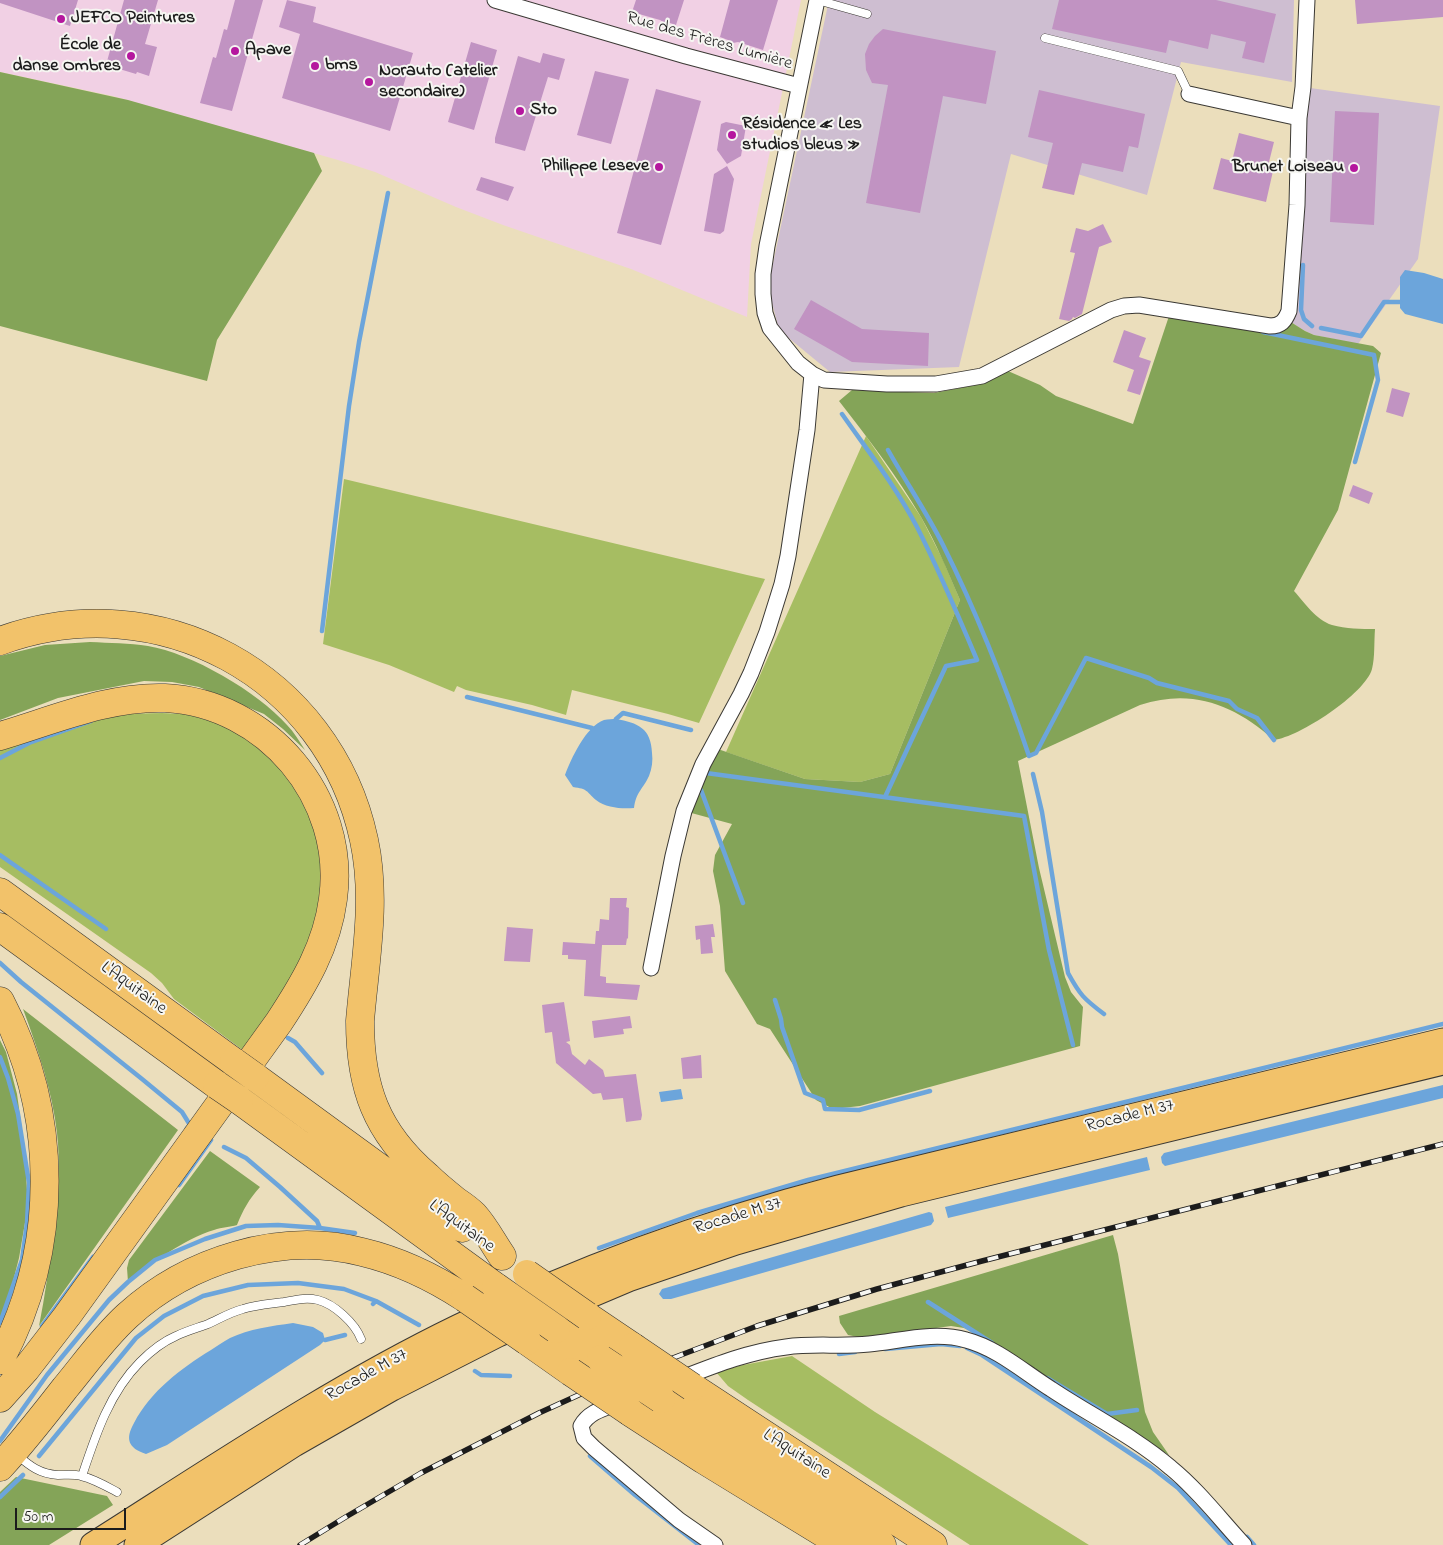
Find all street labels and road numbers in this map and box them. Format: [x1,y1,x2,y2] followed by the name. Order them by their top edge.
[624,8,794,76] street label: Rue des Frères Lumière
[96,958,170,1020] street label: L'Aquitaine
[1084,1096,1176,1138] street label: Rocade M 37
[692,1194,784,1240] street label: Rocade M 37
[424,1196,498,1258] street label: L'Aquitaine
[322,1345,412,1407] street label: Rocade M 37
[758,1425,834,1485] street label: L'Aquitaine

